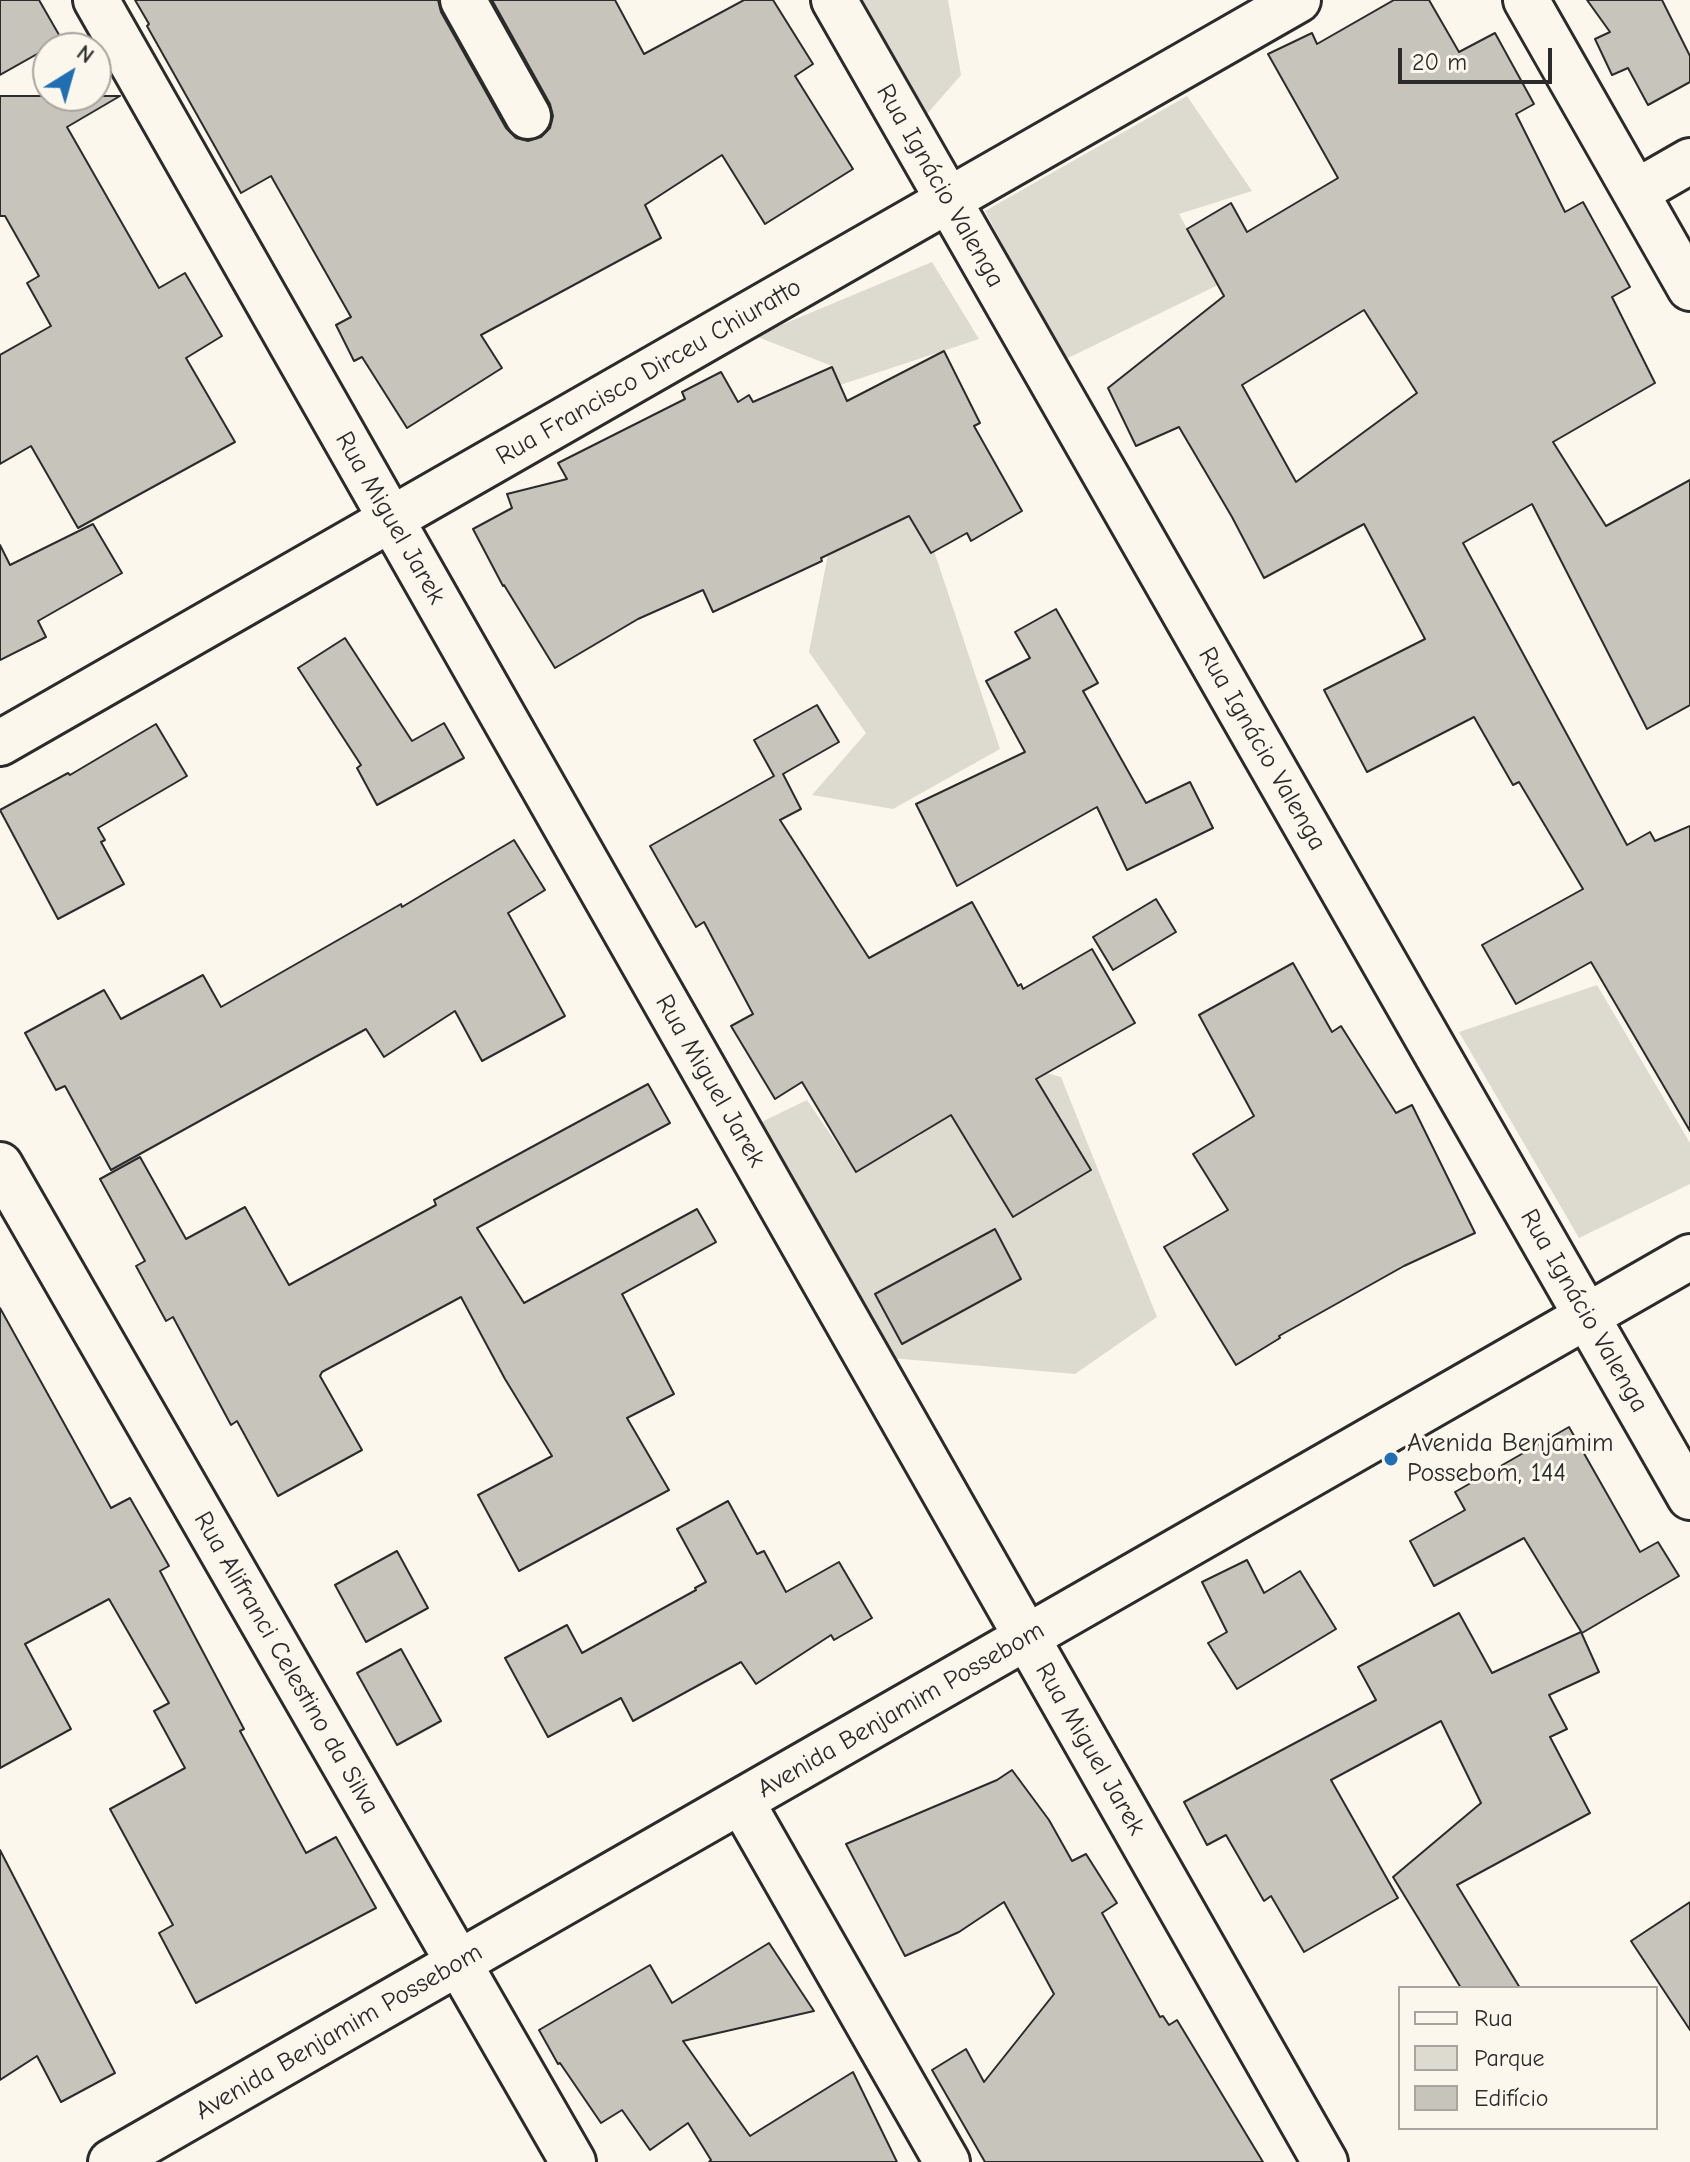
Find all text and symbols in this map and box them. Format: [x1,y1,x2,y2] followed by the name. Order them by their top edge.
[32,32,112,112] north arrow
[1402,32,1556,82] scale bar
[72,40,99,69] text: N
[1412,48,1467,76] text: 20 m
[869,79,1011,293] street label: Rua Ignácio Valenga
[491,272,807,472] street label: Rua Francisco Dirceu Chiuratto
[328,426,452,610] street label: Rua Miguel Jarek
[1191,642,1333,856] street label: Rua Ignácio Valenga
[648,989,772,1173] street label: Rua Miguel Jarek
[1513,1204,1655,1418] street label: Rua Ignácio Valenga
[1407,1428,1614,1490] place label: Avenida Benjamim Possebom, 144
[1382,1450,1400,1468] marker: Avenida Benjamim Possebom, 144
[187,1506,385,1820] street label: Rua Alifranci Celestino da Silva
[752,1615,1050,1805] street label: Avenida Benjamim Possebom
[1028,1657,1152,1841] street label: Rua Miguel Jarek
[190,1937,488,2127] street label: Avenida Benjamim Possebom
[1398,1986,1658,2130] legend
[1474,2004,1513,2032] text: Rua
[1474,2044,1545,2072] text: Parque
[1474,2084,1549,2112] text: Edifício

